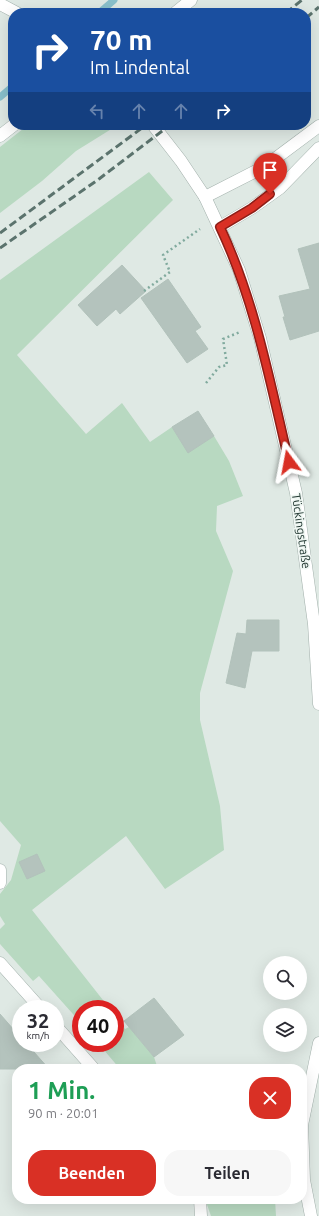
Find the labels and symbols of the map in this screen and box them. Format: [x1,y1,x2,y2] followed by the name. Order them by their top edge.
[253,153,287,194] pin
[268,441,310,483] position arrow
[290,492,313,569] street label: Tückingstraße
[72,1000,124,1052] speed limit sign: 40

